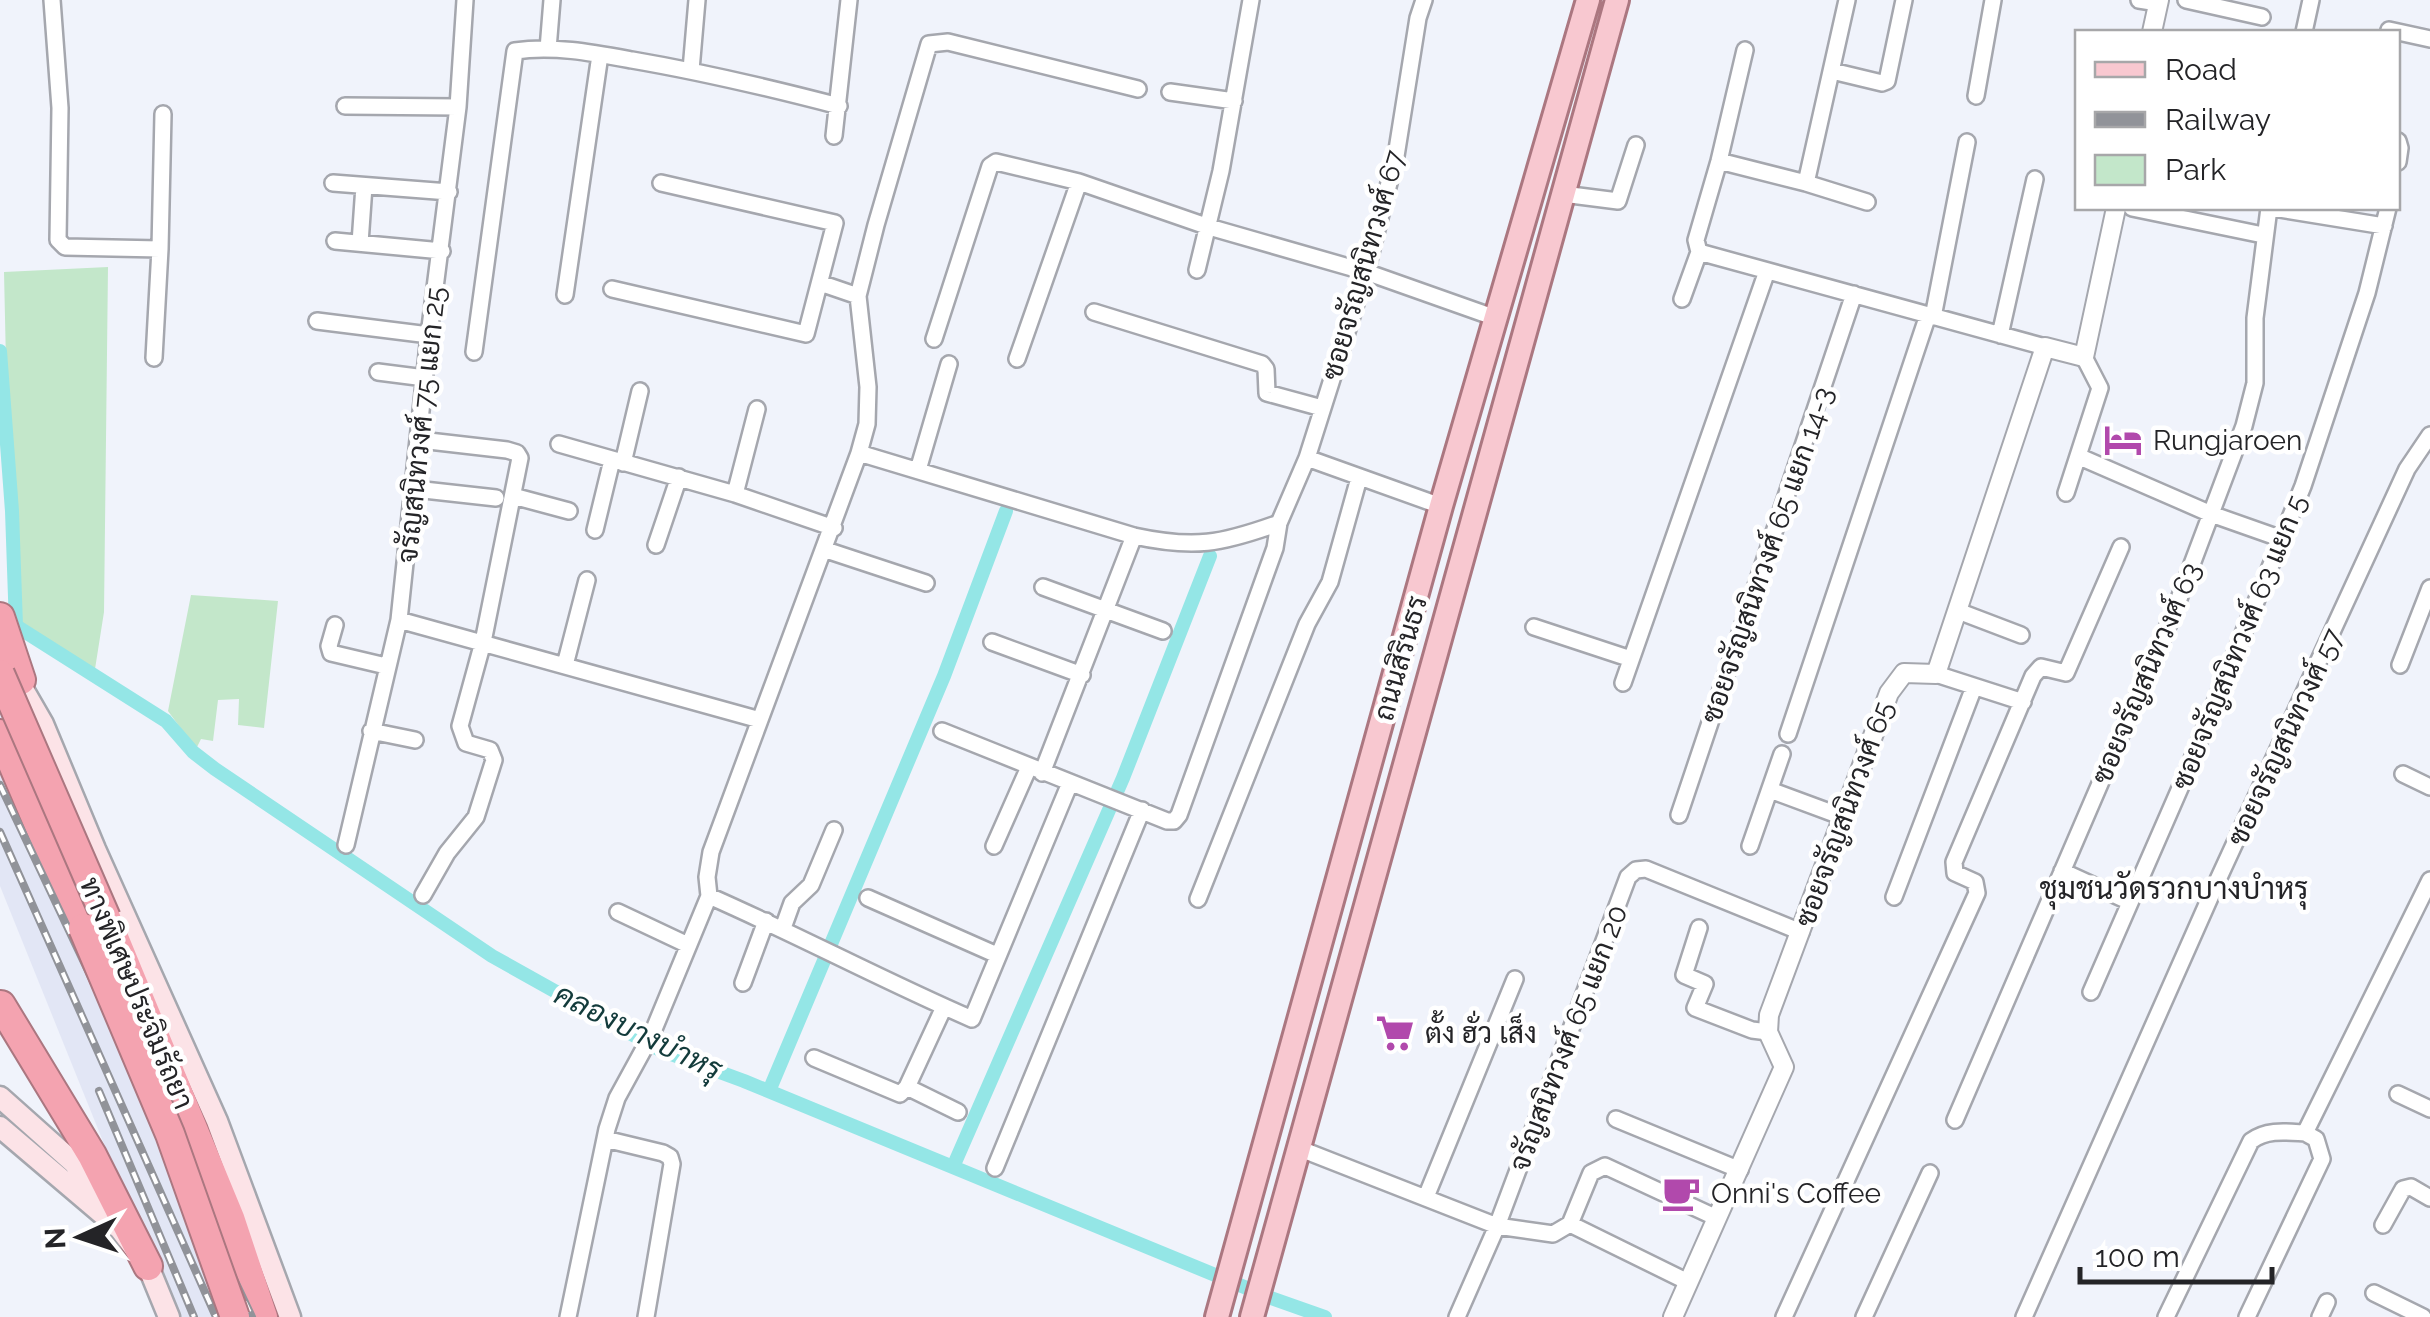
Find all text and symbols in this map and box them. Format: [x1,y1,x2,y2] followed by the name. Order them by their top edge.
[2075,30,2400,210] legend
[2165,52,2237,87] text: Road
[2165,102,2271,137] text: Railway
[1312,146,1413,384] street label: ซอยจรัญสนิทวงศ์ 67
[2165,152,2226,187] text: Park
[388,285,453,565] street label: จรัญสนิทวงศ์ 75 แยก 25
[1692,382,1842,728] street label: ซอยจรัญสนิทวงศ์ 65 แยก 14-3
[2102,419,2144,461] hotel icon: Rungjaroen
[2153,424,2302,457] place label: Rungjaroen
[2162,489,2315,795] street label: ซอยจรัญสนิทวงศ์ 63 แยก 5
[2082,556,2209,789] street label: ซอยจรัญสนิทวงศ์ 63
[1367,592,1434,724] street label: ถนนสิรินธร
[2218,622,2351,851] street label: ซอยจรัญสนิทวงศ์ 57
[1785,696,1902,932] street label: ซอยจรัญสนิทวงศ์ 65
[2039,870,2309,910] district label: ชุมชนวัดรวกบางบำหรุ
[73,872,202,1114] street label: ทางพิเศษประจิมรัถยา
[1500,899,1635,1176] street label: จรัญสนิทวงศ์ 65 แยก 20
[547,976,729,1091] water label: คลองบางบำหรุ
[1425,1010,1537,1050] place label: ตั้ง ฮั่ว เส็ง
[1374,1012,1416,1054] supermarket icon: ตั้ง ฮั่ว เส็ง
[1660,1172,1702,1214] cafe icon: Onni's Coffee
[1711,1177,1881,1210] place label: Onni's Coffee
[30,1187,130,1287] north arrow
[2080,1222,2272,1284] scale bar
[38,1227,73,1250] text: N
[2095,1239,2180,1274] text: 100 m

